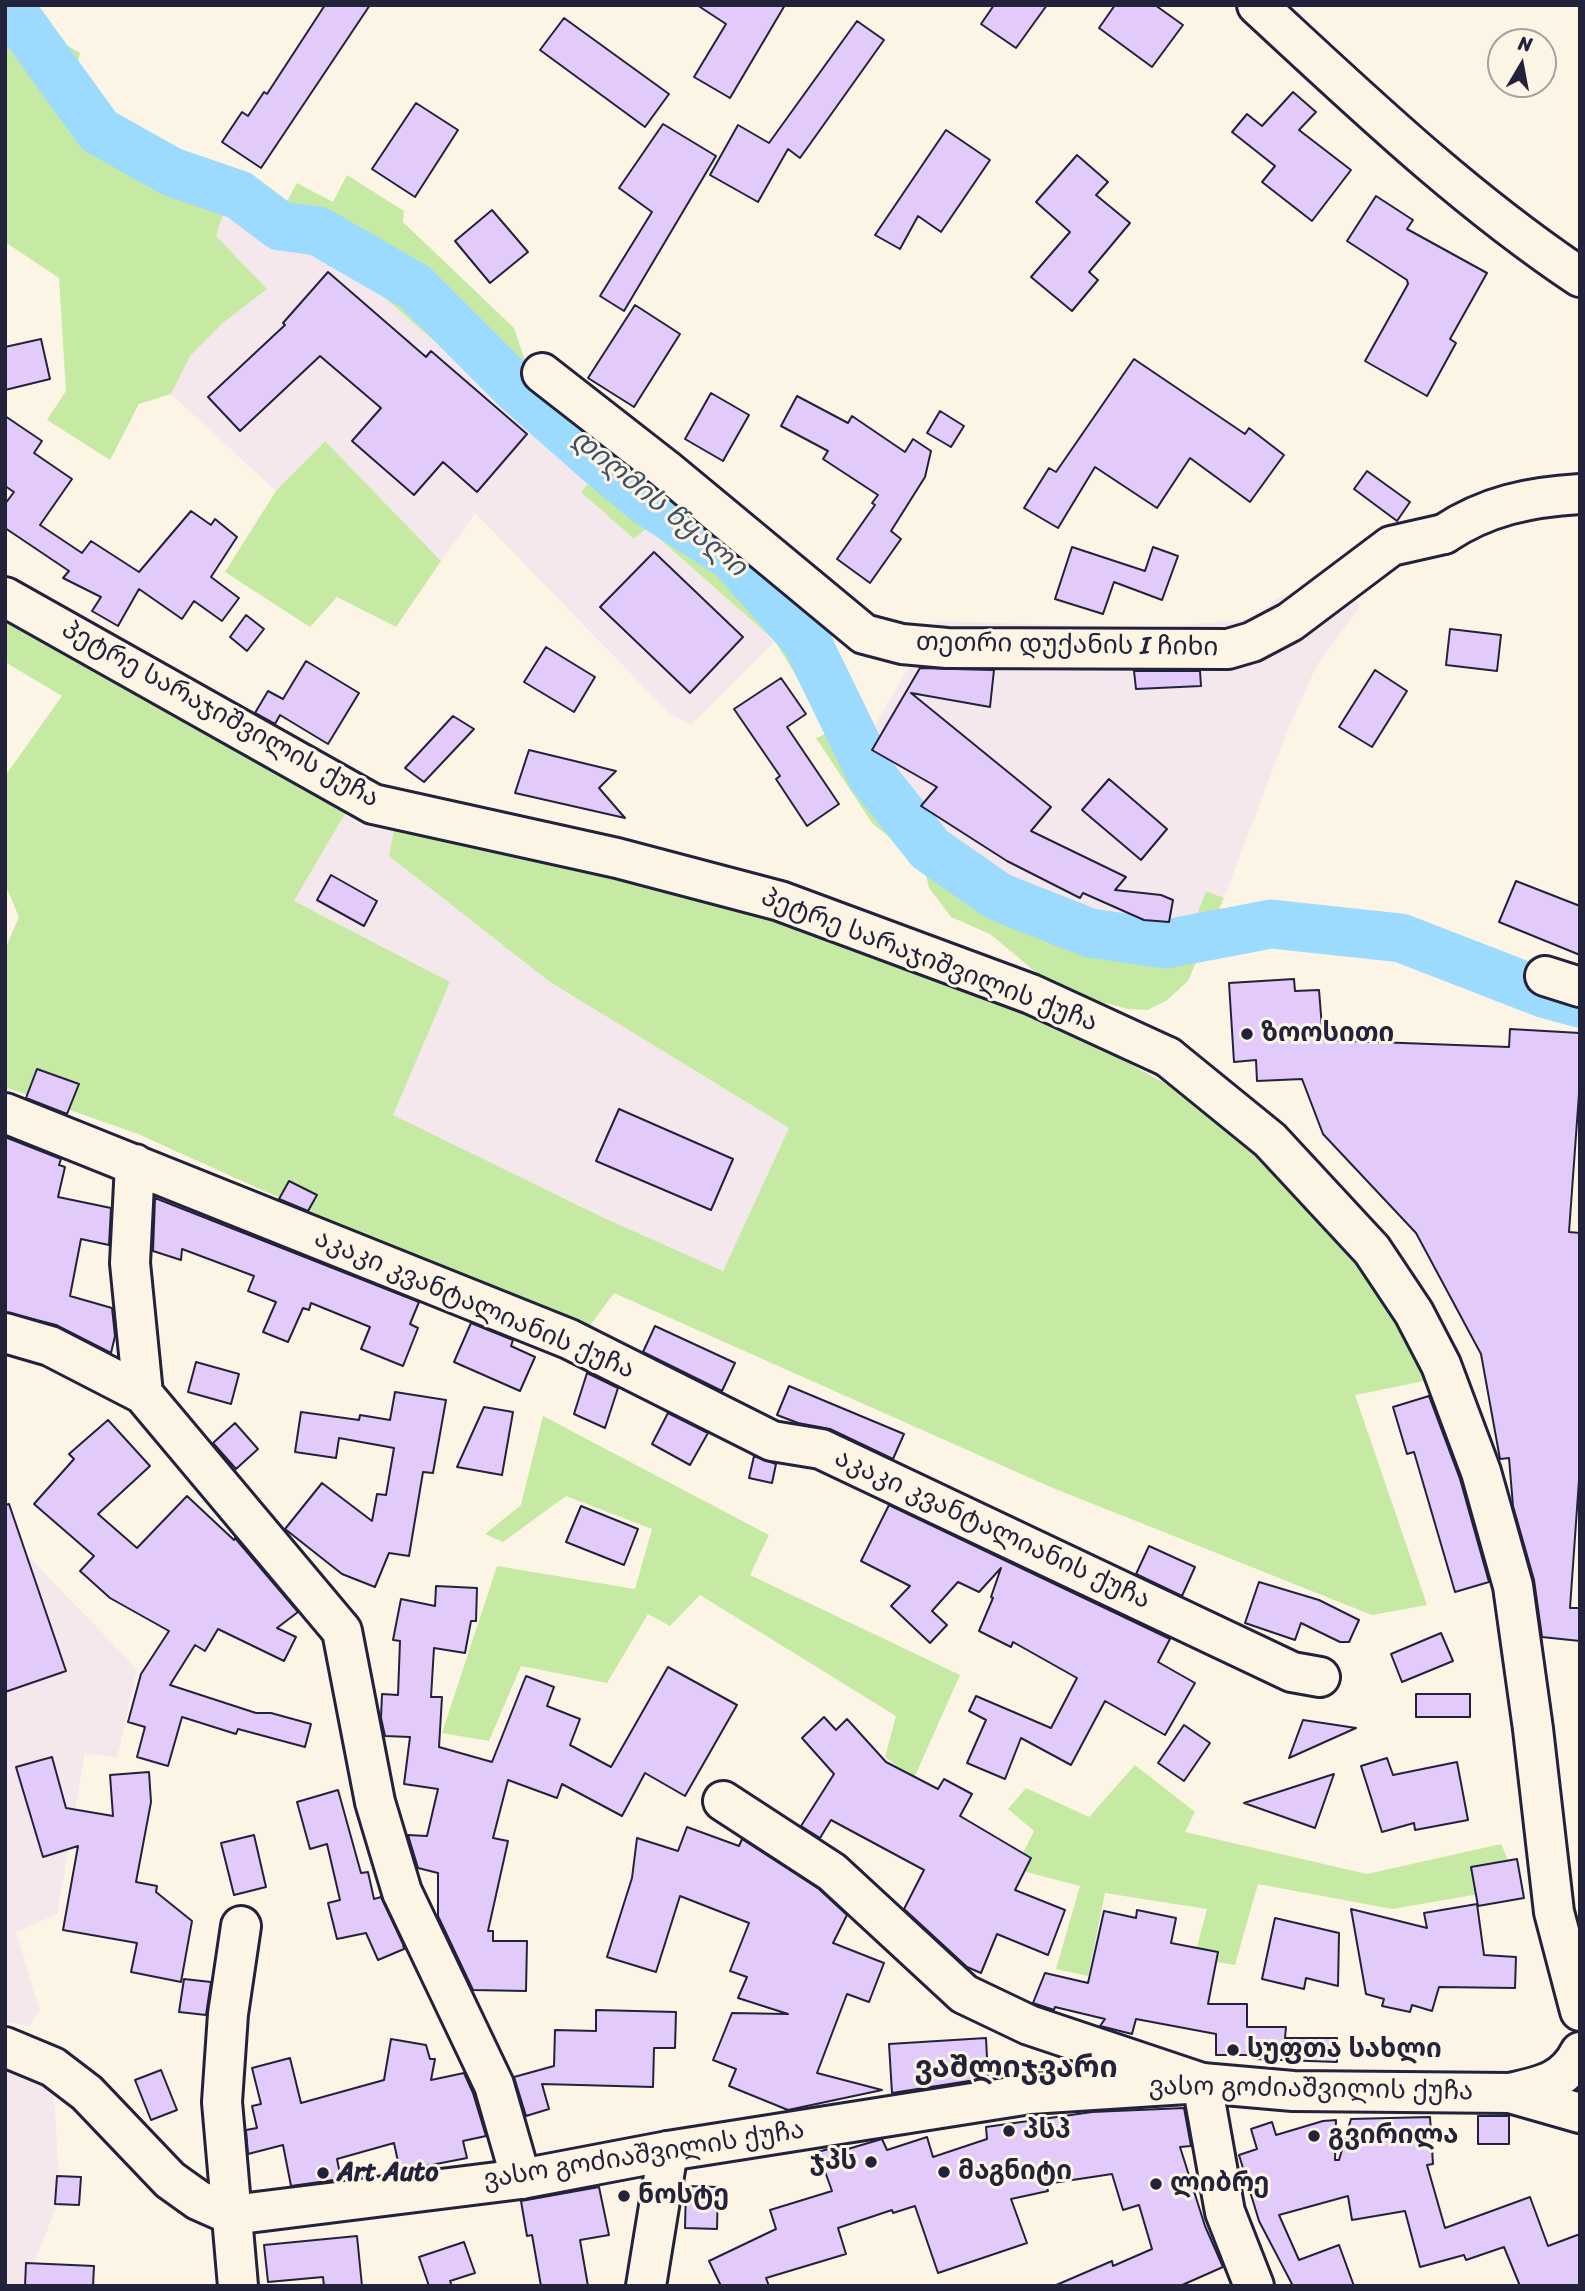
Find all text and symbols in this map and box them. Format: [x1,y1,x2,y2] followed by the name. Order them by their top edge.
[1516,26,1535,61] text: N
[1487,28,1557,98] north arrow
[563,423,753,585] water label: დიღმის წყალი
[56,615,384,815] street label: პეტრე სარაჯიშვილის ქუჩა
[915,628,1219,664] street label: თეთრი დუქანის I ჩიხი
[756,882,1102,1040] street label: პეტრე სარაჯიშვილის ქუჩა
[1261,1018,1394,1050] place label: ზოოსითი
[1239,1026,1255,1042] marker: ზოოსითი
[309,1223,639,1387] street label: აკაკი კვანტალიანის ქუჩა
[829,1443,1155,1617] street label: აკაკი კვანტალიანის ქუჩა
[1247,2034,1442,2066] place label: სუფთა სახლი
[1225,2042,1241,2058] marker: სუფთა სახლი
[914,2051,1118,2087] district label: ვაშლიჯვარი
[1148,2072,1474,2108] street label: ვასო გოძიაშვილის ქუჩა
[481,2115,807,2197] street label: ვასო გოძიაშვილის ქუჩა
[1023,2115,1071,2147] place label: პსპ
[1328,2120,1458,2152] place label: გვირილა
[1001,2123,1017,2139] marker: პსპ
[1306,2128,1322,2144] marker: გვირილა
[810,2146,857,2178] place label: ჯპს
[863,2154,879,2170] marker: ჯპს
[958,2156,1072,2188] place label: მაგნიტი
[337,2157,438,2189] place label: Art Auto
[936,2164,952,2180] marker: მაგნიტი
[315,2165,331,2181] marker: Art Auto
[1170,2168,1269,2200] place label: ლიბრე
[1148,2176,1164,2192] marker: ლიბრე
[638,2180,729,2212] place label: ნოსტე
[616,2188,632,2204] marker: ნოსტე

